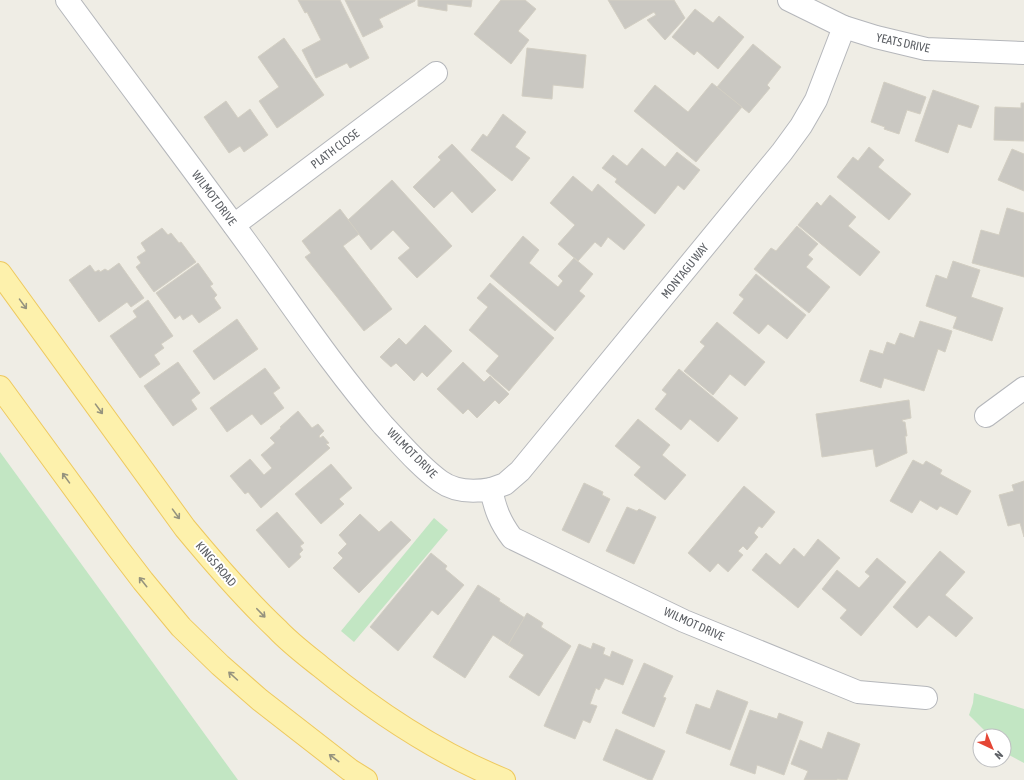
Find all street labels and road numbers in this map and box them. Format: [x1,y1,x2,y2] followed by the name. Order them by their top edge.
[875,30,931,56] street label: YEATS DRIVE
[308,126,362,172] street label: PLATH CLOSE
[189,168,239,228] street label: WILMOT DRIVE
[658,240,712,301] street label: MONTAGU WAY
[384,425,440,481] street label: WILMOT DRIVE
[193,539,239,589] street label: KINGS ROAD
[662,604,726,644] street label: WILMOT DRIVE

